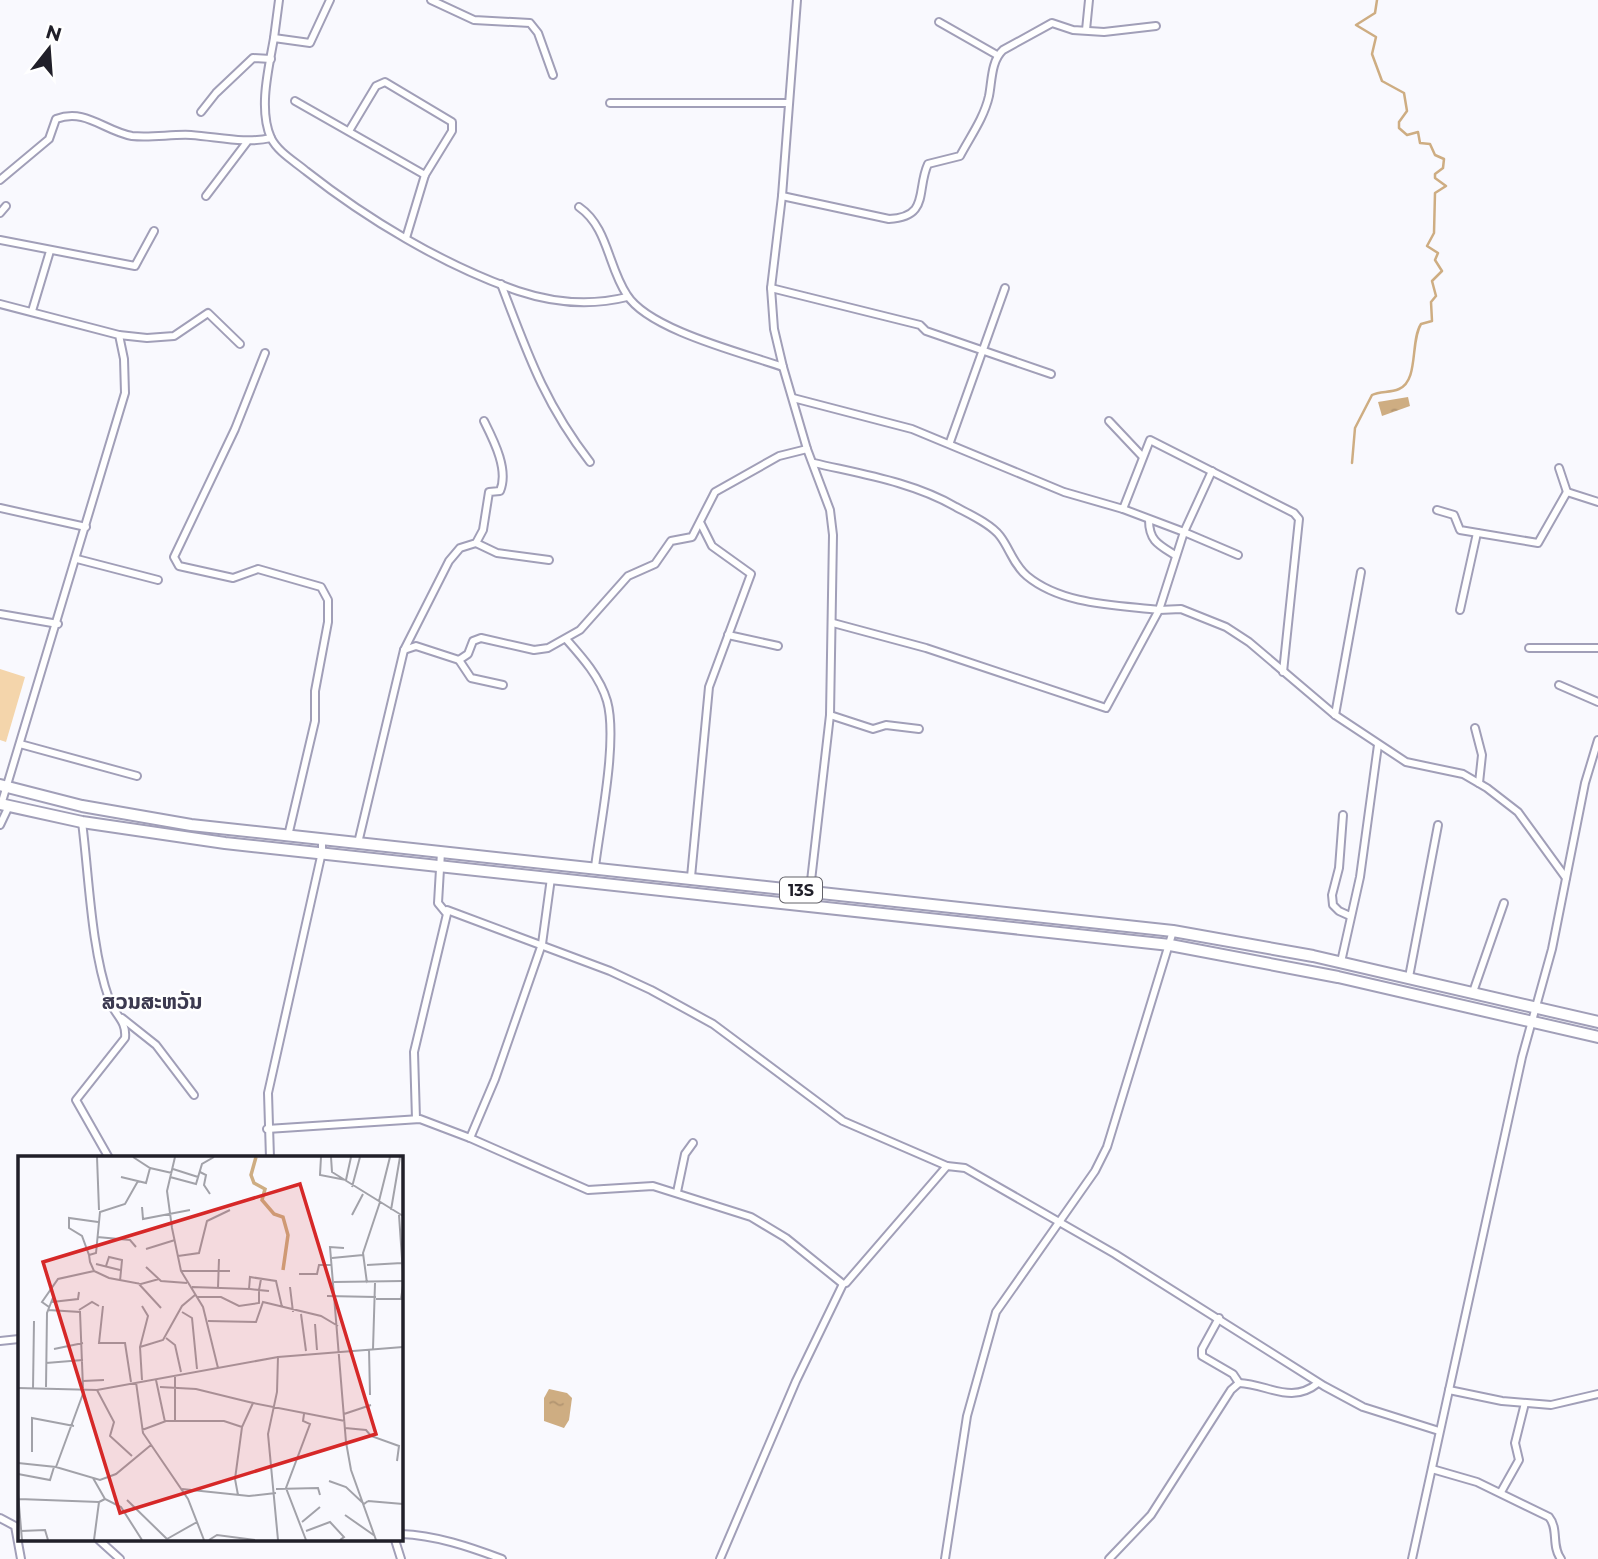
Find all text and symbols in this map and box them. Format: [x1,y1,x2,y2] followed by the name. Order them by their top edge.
[14,14,84,84] north arrow
[43,20,65,46] text: N
[780,877,822,902] road number: 13S
[102,989,202,1014] district label: ສວນສະຫວັນ
[18,1156,402,1542] inset map

